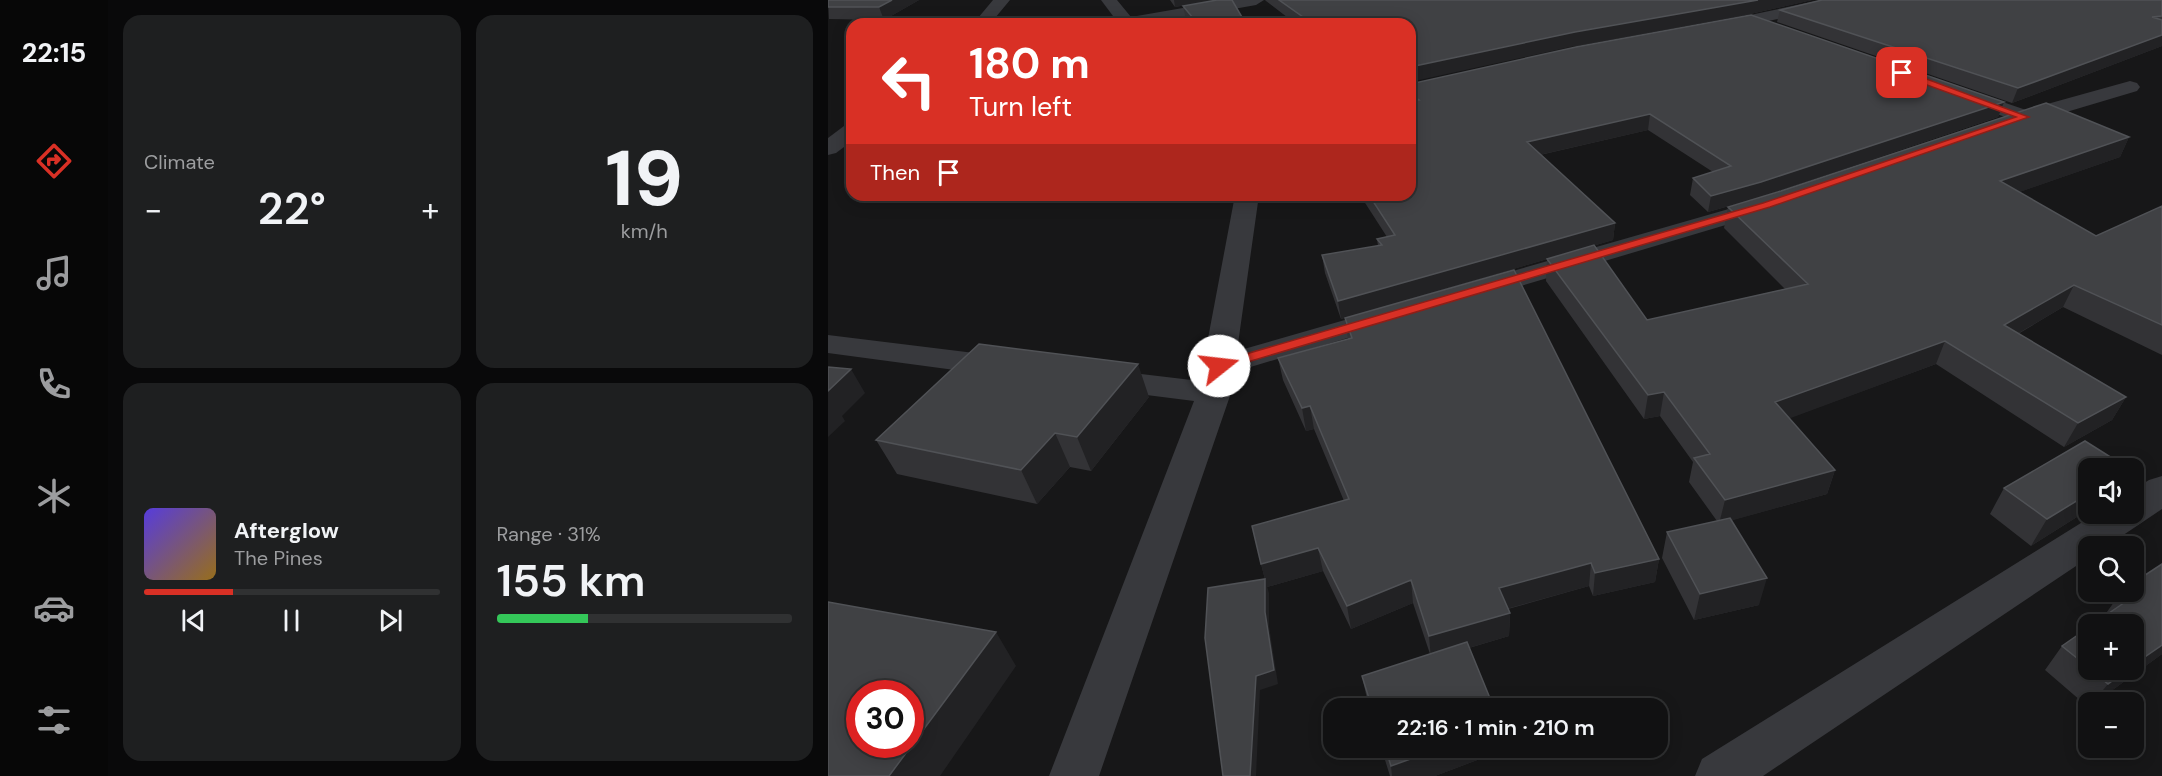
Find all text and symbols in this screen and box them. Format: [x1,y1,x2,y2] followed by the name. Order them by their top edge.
[22,35,86,70] text: 22:15
[969,36,1090,91] text: 180 m
[870,42,948,120] icon: left
[1876,47,1927,98] pin
[1885,56,1918,89] icon: arrive
[969,89,1072,124] text: Turn left
[605,128,683,229] text: 19
[33,140,75,182] icon: directions
[144,149,215,175] text: Climate
[932,156,965,189] icon: arrive
[870,158,920,187] text: Then
[258,179,326,238] text: 22°
[144,188,162,231] text: −
[421,188,440,231] text: +
[621,218,668,244] text: km/h
[33,252,75,294] icon: music
[1187,334,1251,398] position arrow
[33,363,75,405] icon: phone
[2078,458,2144,758] map controls
[2078,458,2144,524] button: sound
[33,475,75,517] icon: climate
[234,516,339,545] text: Afterglow
[497,521,601,547] text: Range · 31%
[2078,536,2144,602] button: search
[234,545,323,571] text: The Pines
[497,551,645,610] text: 155 km
[33,587,75,629] icon: car
[177,604,210,637] icon: previous
[275,604,308,637] icon: pause
[374,604,407,637] icon: next
[2078,614,2144,680] button: +
[846,680,924,758] speed limit sign: 30
[2078,692,2144,758] button: −
[33,699,75,741] icon: filters
[1396,713,1595,742] text: 22:16 · 1 min · 210 m

